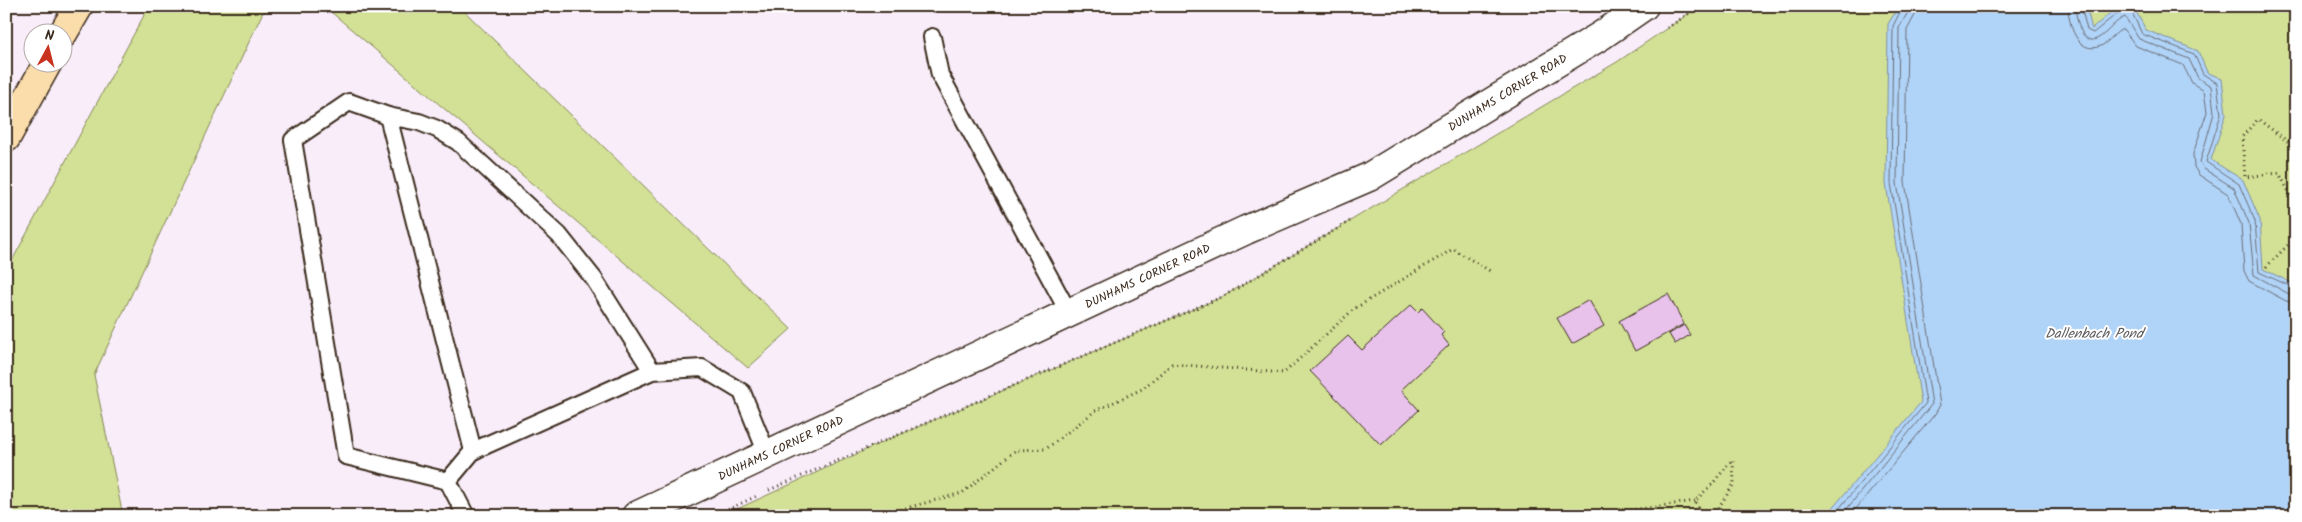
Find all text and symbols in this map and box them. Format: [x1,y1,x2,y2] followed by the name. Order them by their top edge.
[22,22,72,72] north arrow
[44,25,55,48] text: N
[1444,49,1571,136] street label: DUNHAMS CORNER ROAD
[1081,238,1214,314] street label: DUNHAMS CORNER ROAD
[2045,323,2146,345] water label: Dallenbach Pond
[715,410,847,486] street label: DUNHAMS CORNER ROAD

